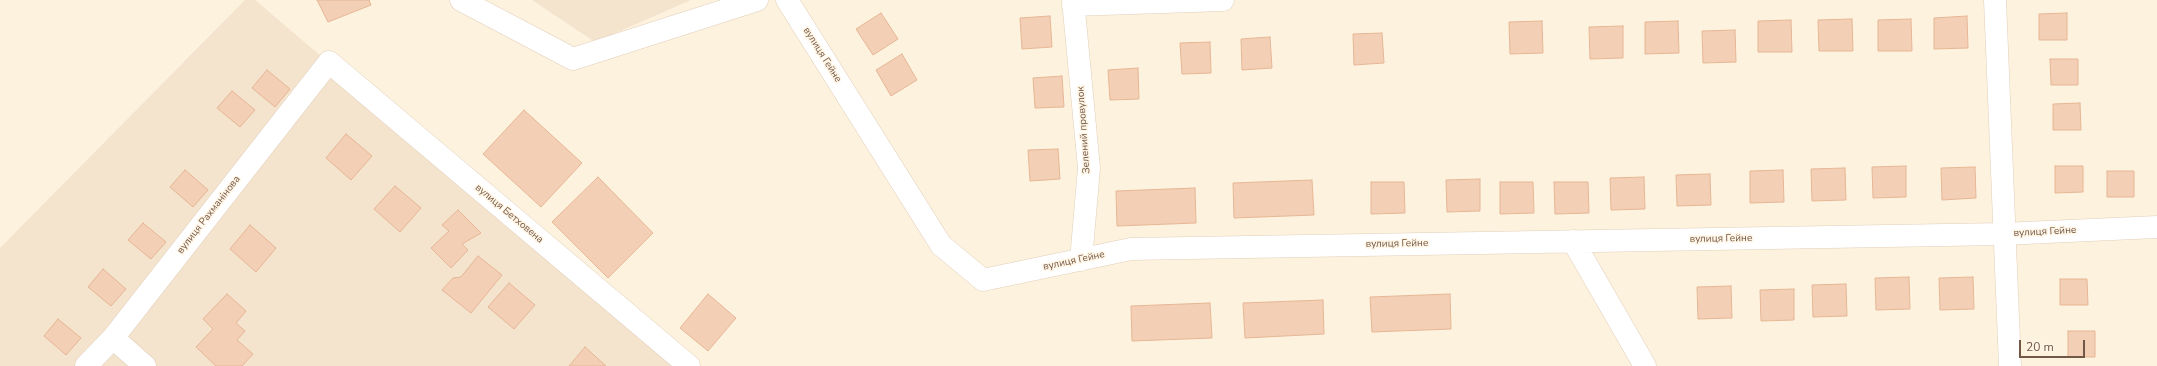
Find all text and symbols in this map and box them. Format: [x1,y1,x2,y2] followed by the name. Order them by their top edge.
[800,25,844,85] street label: вулиця Гейне
[1075,86,1093,174] street label: Зелений провулок
[175,174,243,256] street label: вулиця Рахманінова
[472,182,546,246] street label: вулиця Бетховена
[2013,224,2077,240] street label: вулиця Гейне
[1690,232,1752,246] street label: вулиця Гейне
[1366,237,1428,251] street label: вулиця Гейне
[1042,249,1106,273] street label: вулиця Гейне
[2021,332,2087,358] scale bar
[2026,339,2054,355] text: 20 m

